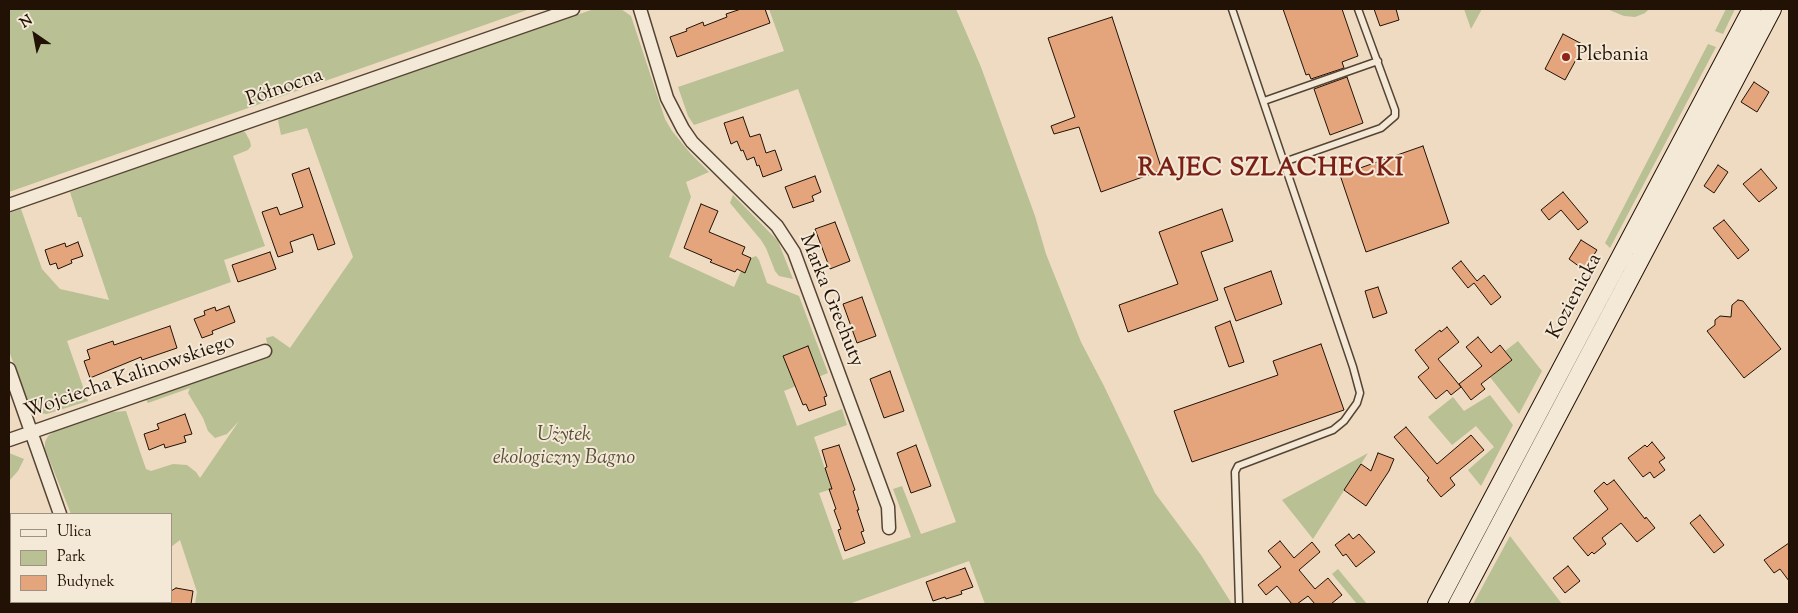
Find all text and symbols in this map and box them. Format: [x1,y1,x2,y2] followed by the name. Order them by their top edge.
[10,10,60,60] north arrow
[17,11,37,34] text: N
[1576,45,1649,69] place label: Plebania
[1560,51,1572,63] marker: Plebania
[243,65,327,113] street label: Północna
[1136,156,1406,186] district label: RAJEC SZLACHECKI
[792,231,868,371] street label: Marka Grechuty
[1543,250,1609,344] street label: Kozienicka
[22,331,238,425] street label: Wojciecha Kalinowskiego
[493,425,635,472] park label: Użytek ekologiczny Bagno
[10,513,172,603] legend
[57,522,91,543] text: Ulica
[57,547,86,568] text: Park
[57,572,115,593] text: Budynek

